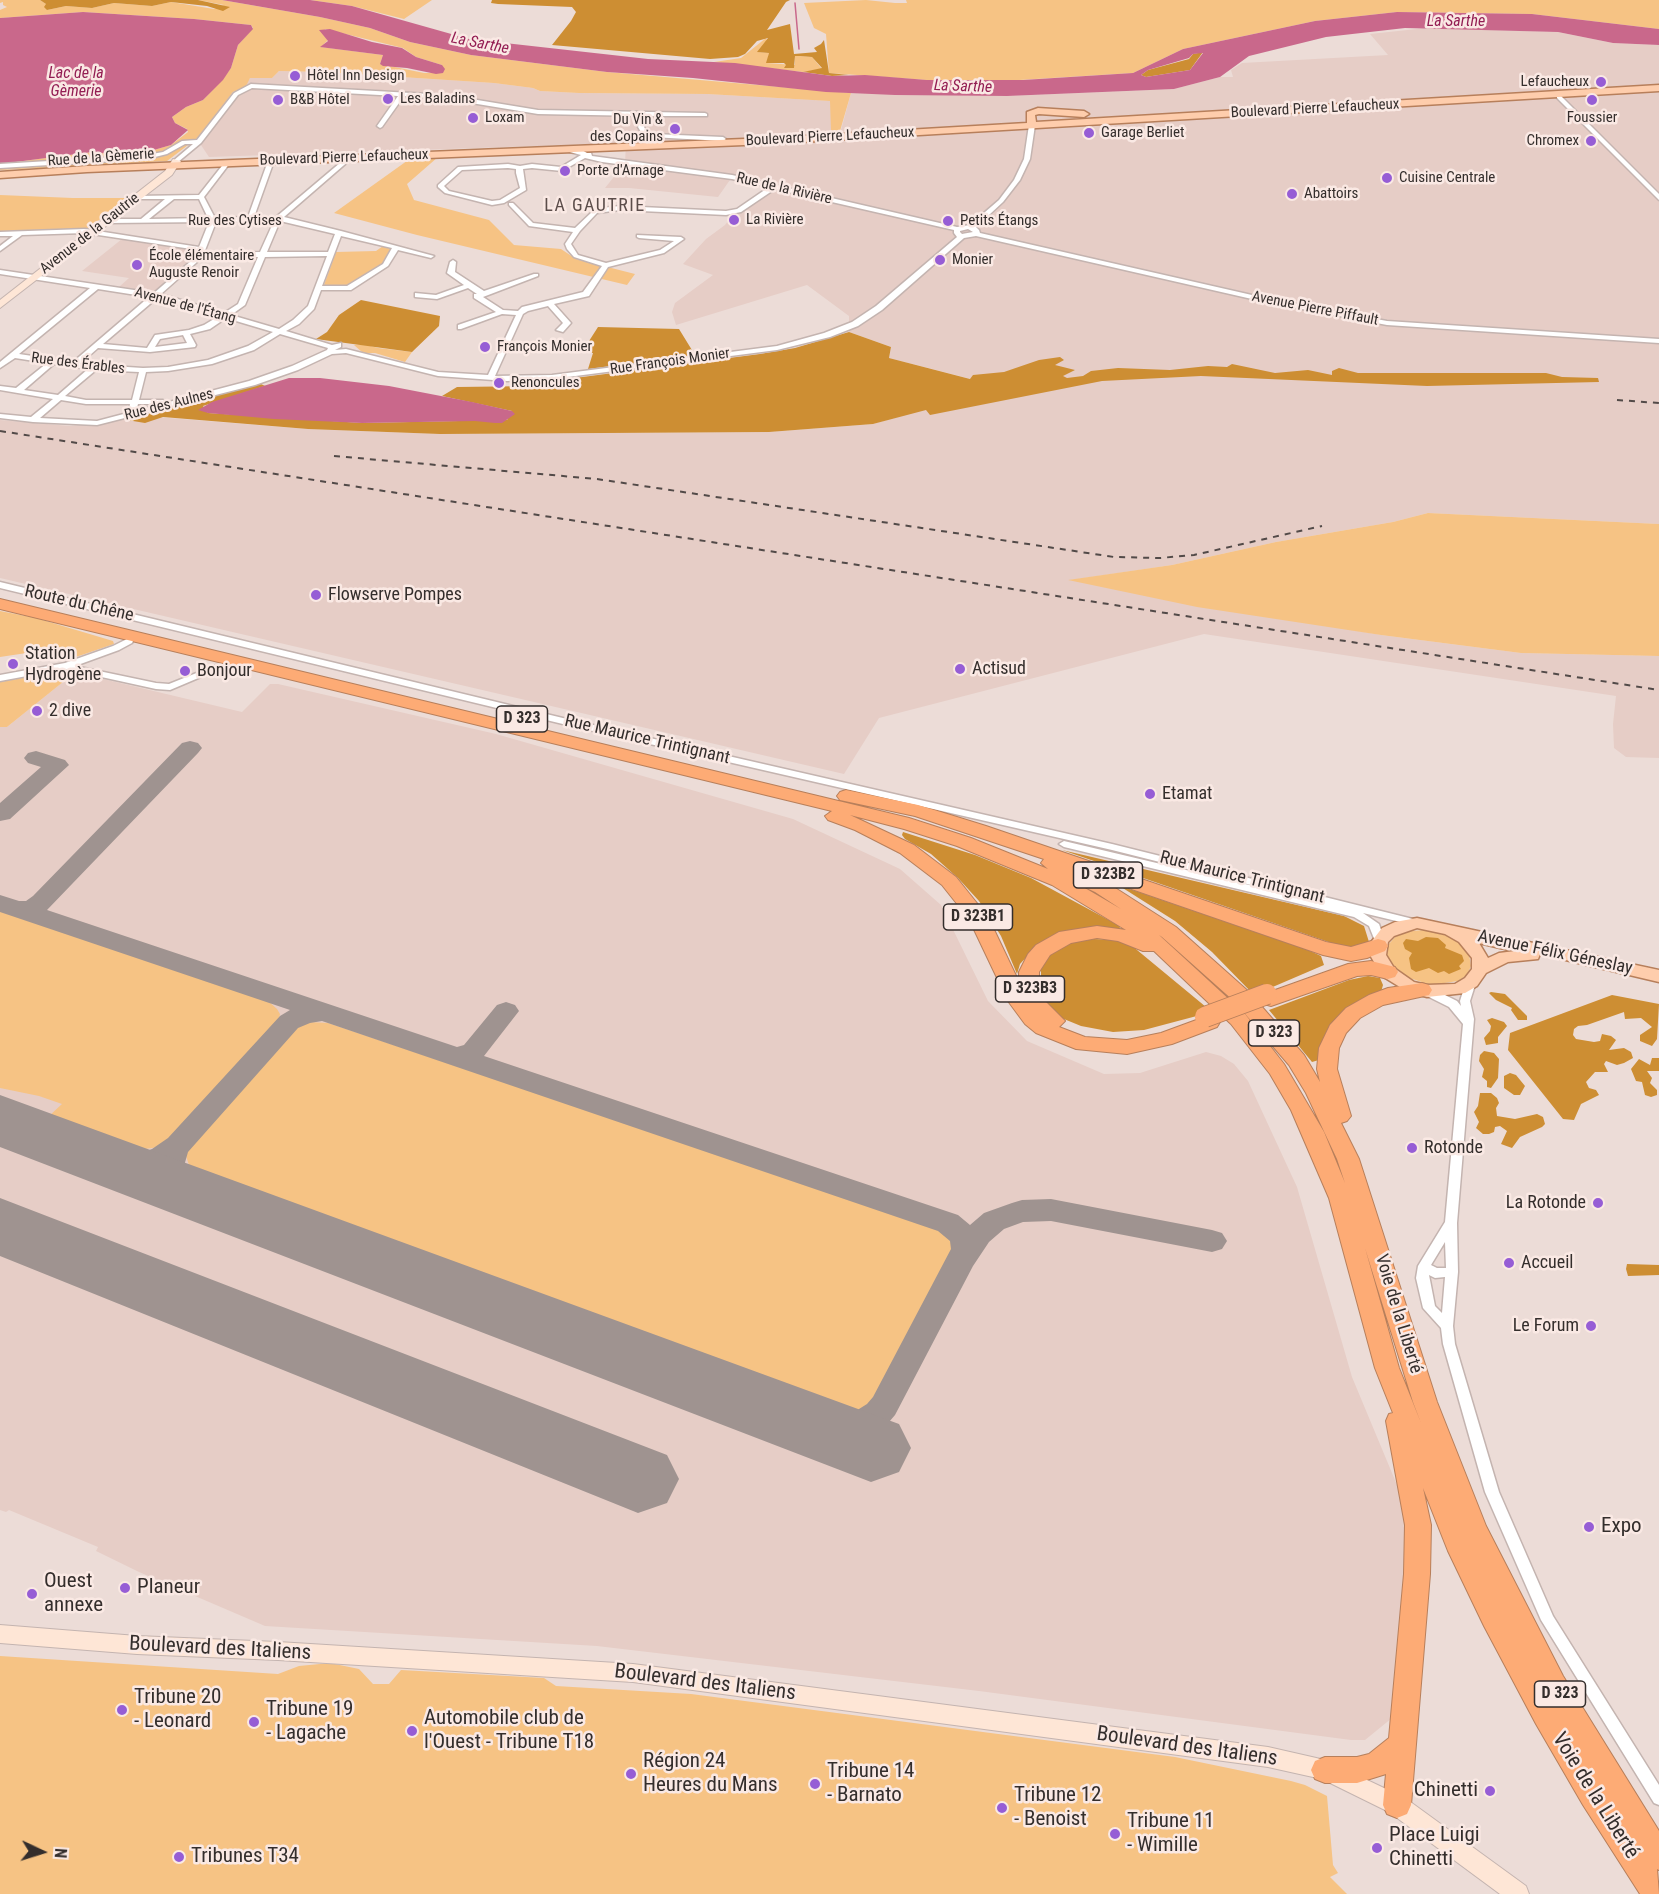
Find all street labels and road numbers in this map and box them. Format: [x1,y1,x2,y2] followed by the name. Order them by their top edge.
[1230,96,1400,122] street label: Boulevard Pierre Lefaucheux
[745,124,915,150] street label: Boulevard Pierre Lefaucheux
[47,145,155,171] street label: Rue de la Gèmerie
[259,146,429,170] street label: Boulevard Pierre Lefaucheux
[735,169,833,209] street label: Rue de la Rivière
[37,190,143,278] street label: Avenue de la Gautrie
[188,212,282,230] street label: Rue des Cytises
[132,284,238,328] street label: Avenue de l'Étang
[1250,288,1380,330] street label: Avenue Pierre Piffault
[609,345,731,379] street label: Rue François Monier
[30,349,126,379] street label: Rue des Érables
[123,385,215,425] street label: Rue des Aulnes
[22,581,136,627] street label: Route du Chêne
[496,706,548,732] road number: D 323
[562,710,732,770] street label: Rue Maurice Trintignant
[1157,847,1327,909] street label: Rue Maurice Trintignant
[1074,862,1142,888] road number: D 323B2
[944,904,1012,930] road number: D 323B1
[1476,926,1634,980] street label: Avenue Félix Géneslay
[996,976,1064,1002] road number: D 323B3
[1248,1020,1300,1046] road number: D 323
[1370,1252,1426,1376] street label: Voie de la Liberté
[128,1632,312,1666] street label: Boulevard des Italiens
[613,1659,797,1707] street label: Boulevard des Italiens
[1534,1681,1586,1707] road number: D 323
[1095,1722,1279,1772] street label: Boulevard des Italiens
[1546,1728,1644,1864] street label: Voie de la Liberté

